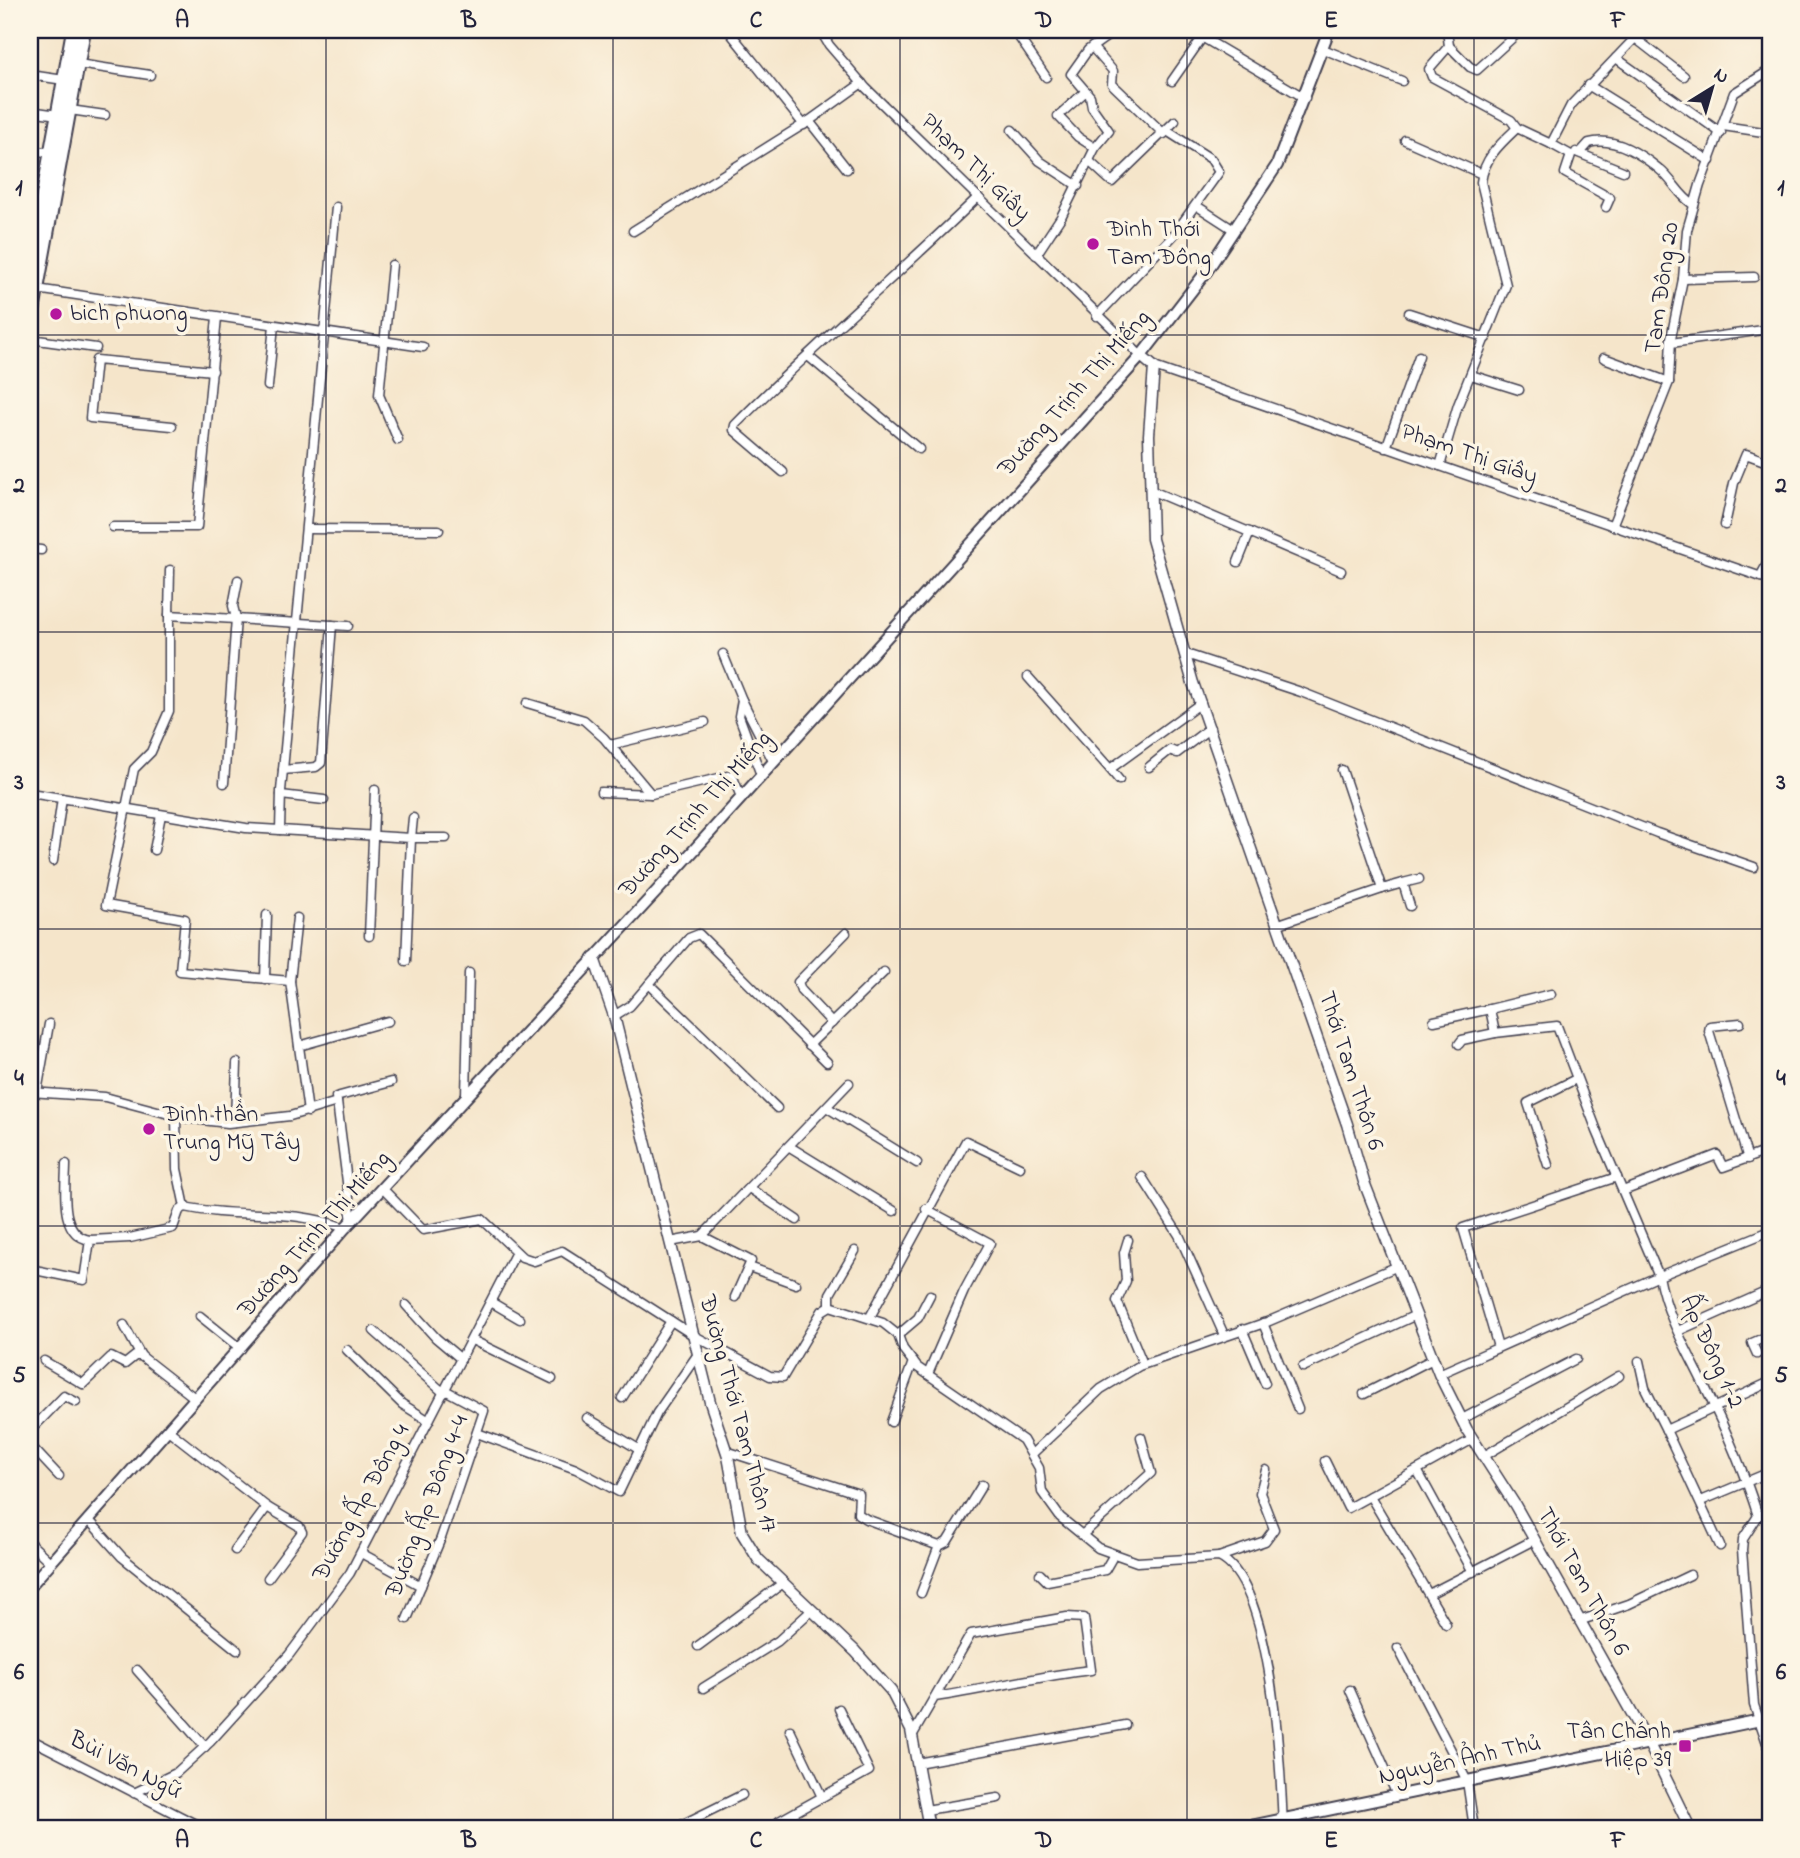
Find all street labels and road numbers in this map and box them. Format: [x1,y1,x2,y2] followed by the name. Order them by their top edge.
[911,106,1038,231] street label: Phạm Thị Giây
[1636,220,1690,356] street label: Tam Đông 20
[989,302,1160,486] street label: Đường Trịnh Thị Miếng
[1396,415,1542,496] street label: Phạm Thị Giây
[610,723,781,907] street label: Đường Trịnh Thị Miếng
[1308,987,1392,1155] street label: Thới Tam Thôn 6
[229,1143,400,1327] street label: Đường Trịnh Thị Miếng
[1670,1288,1755,1414] street label: Ấp Đông 1-2
[688,1290,786,1537] street label: Đường Thới Tam Thôn 17
[374,1409,479,1605] street label: Đường Ấp Đông 4-4
[301,1417,420,1589] street label: Đường Ấp Đông 4
[1527,1501,1638,1663] street label: Thới Tam Thôn 6
[62,1722,188,1809] street label: Bùi Văn Ngữ
[1375,1726,1545,1796] street label: Nguyễn Ảnh Thủ

